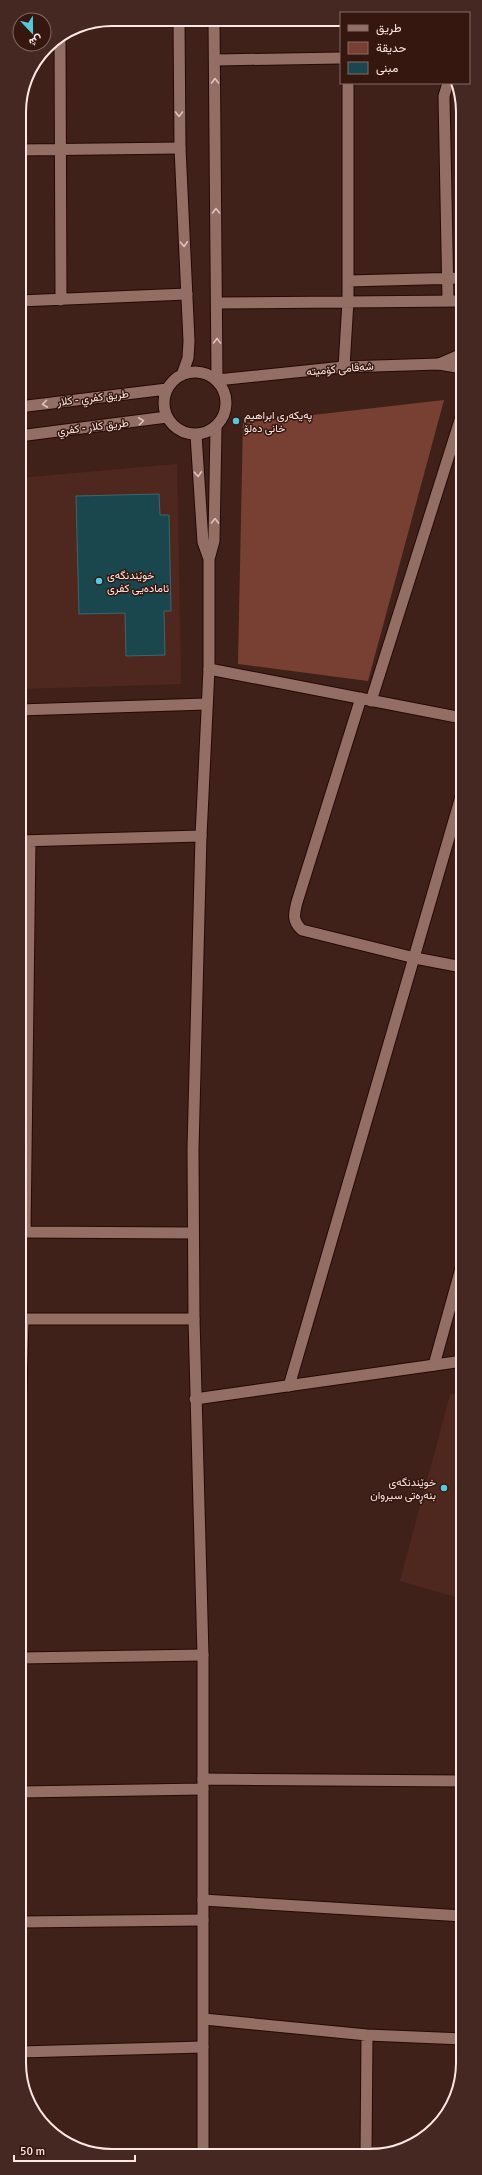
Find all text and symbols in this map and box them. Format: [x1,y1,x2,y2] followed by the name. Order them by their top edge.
[12,12,52,52] north arrow
[340,12,470,84] legend
[376,21,402,36] text: طريق
[27,32,44,49] text: ش
[376,41,406,56] text: حديقة
[376,61,398,76] text: مبنى
[211,78,219,84] one-way arrow
[175,111,183,117] one-way arrow
[212,208,220,214] one-way arrow
[180,241,189,247] one-way arrow
[213,338,221,344] one-way arrow
[306,360,374,378] street label: شەقامی کۆمیتە
[55,387,130,412] street label: طريق كفري - كلار
[42,399,48,408] one-way arrow
[244,409,312,435] place label: پەیکەری ابراهیم خانی دەلۆ
[56,416,130,441] street label: طريق كلار - كفري
[138,416,144,425] one-way arrow
[231,416,241,426] marker: پەیکەری ابراهیم خانی دەلۆ
[194,471,203,477] one-way arrow
[211,518,219,524] one-way arrow
[107,569,169,595] place label: خوێندنگەی ئامادەیی کفری
[94,576,104,586] marker: خوێندنگەی ئامادەیی کفری
[370,1476,436,1504] place label: خوێندنگەی بنەڕەتی سیروان
[439,1483,449,1493] marker: خوێندنگەی بنەڕەتی سیروان
[14,2137,135,2163] scale bar
[20,2144,45,2159] text: 50 m

